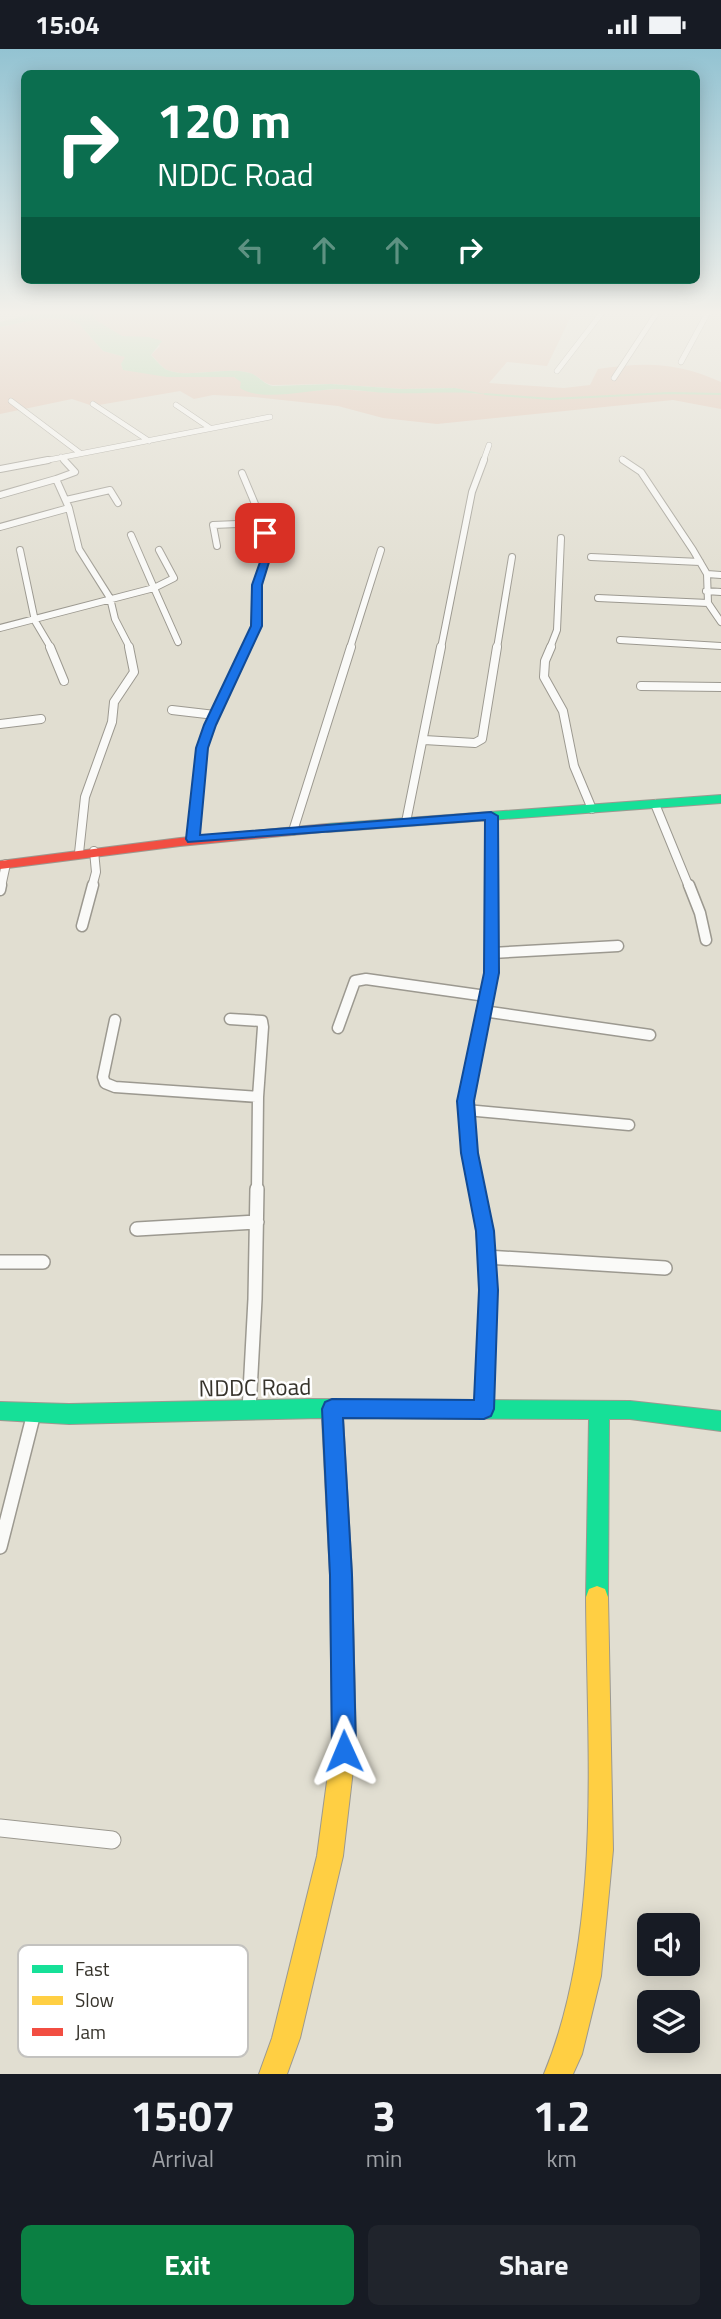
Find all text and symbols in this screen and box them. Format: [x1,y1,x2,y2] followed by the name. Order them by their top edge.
[35,5,100,44] text: 15:04
[157,82,291,157] text: 120 m
[42,98,133,189] icon: right
[157,150,314,198] text: NDDC Road
[232,231,270,269] icon: left
[305,231,343,269] icon: ahead
[378,231,416,269] icon: ahead
[451,231,489,269] icon: right
[235,503,295,563] pin
[246,514,284,552] icon: arrive
[198,1369,312,1405] street label: NDDC Road
[307,1714,381,1788] position arrow
[637,1913,700,2053] map controls
[637,1913,700,1976] button: sound
[18,1945,248,2057] legend
[75,1954,110,1983] text: Fast
[75,1985,114,2014] text: Slow
[637,1990,700,2053] button: layers
[75,2017,106,2046] text: Jam
[130,2083,235,2147] text: 15:07
[372,2083,396,2147] text: 3
[533,2083,591,2147] text: 1.2
[152,2141,214,2176] text: Arrival
[366,2141,402,2176] text: min
[547,2141,577,2176] text: km
[21,2225,354,2305] button: Exit
[368,2225,700,2305] button: Share

